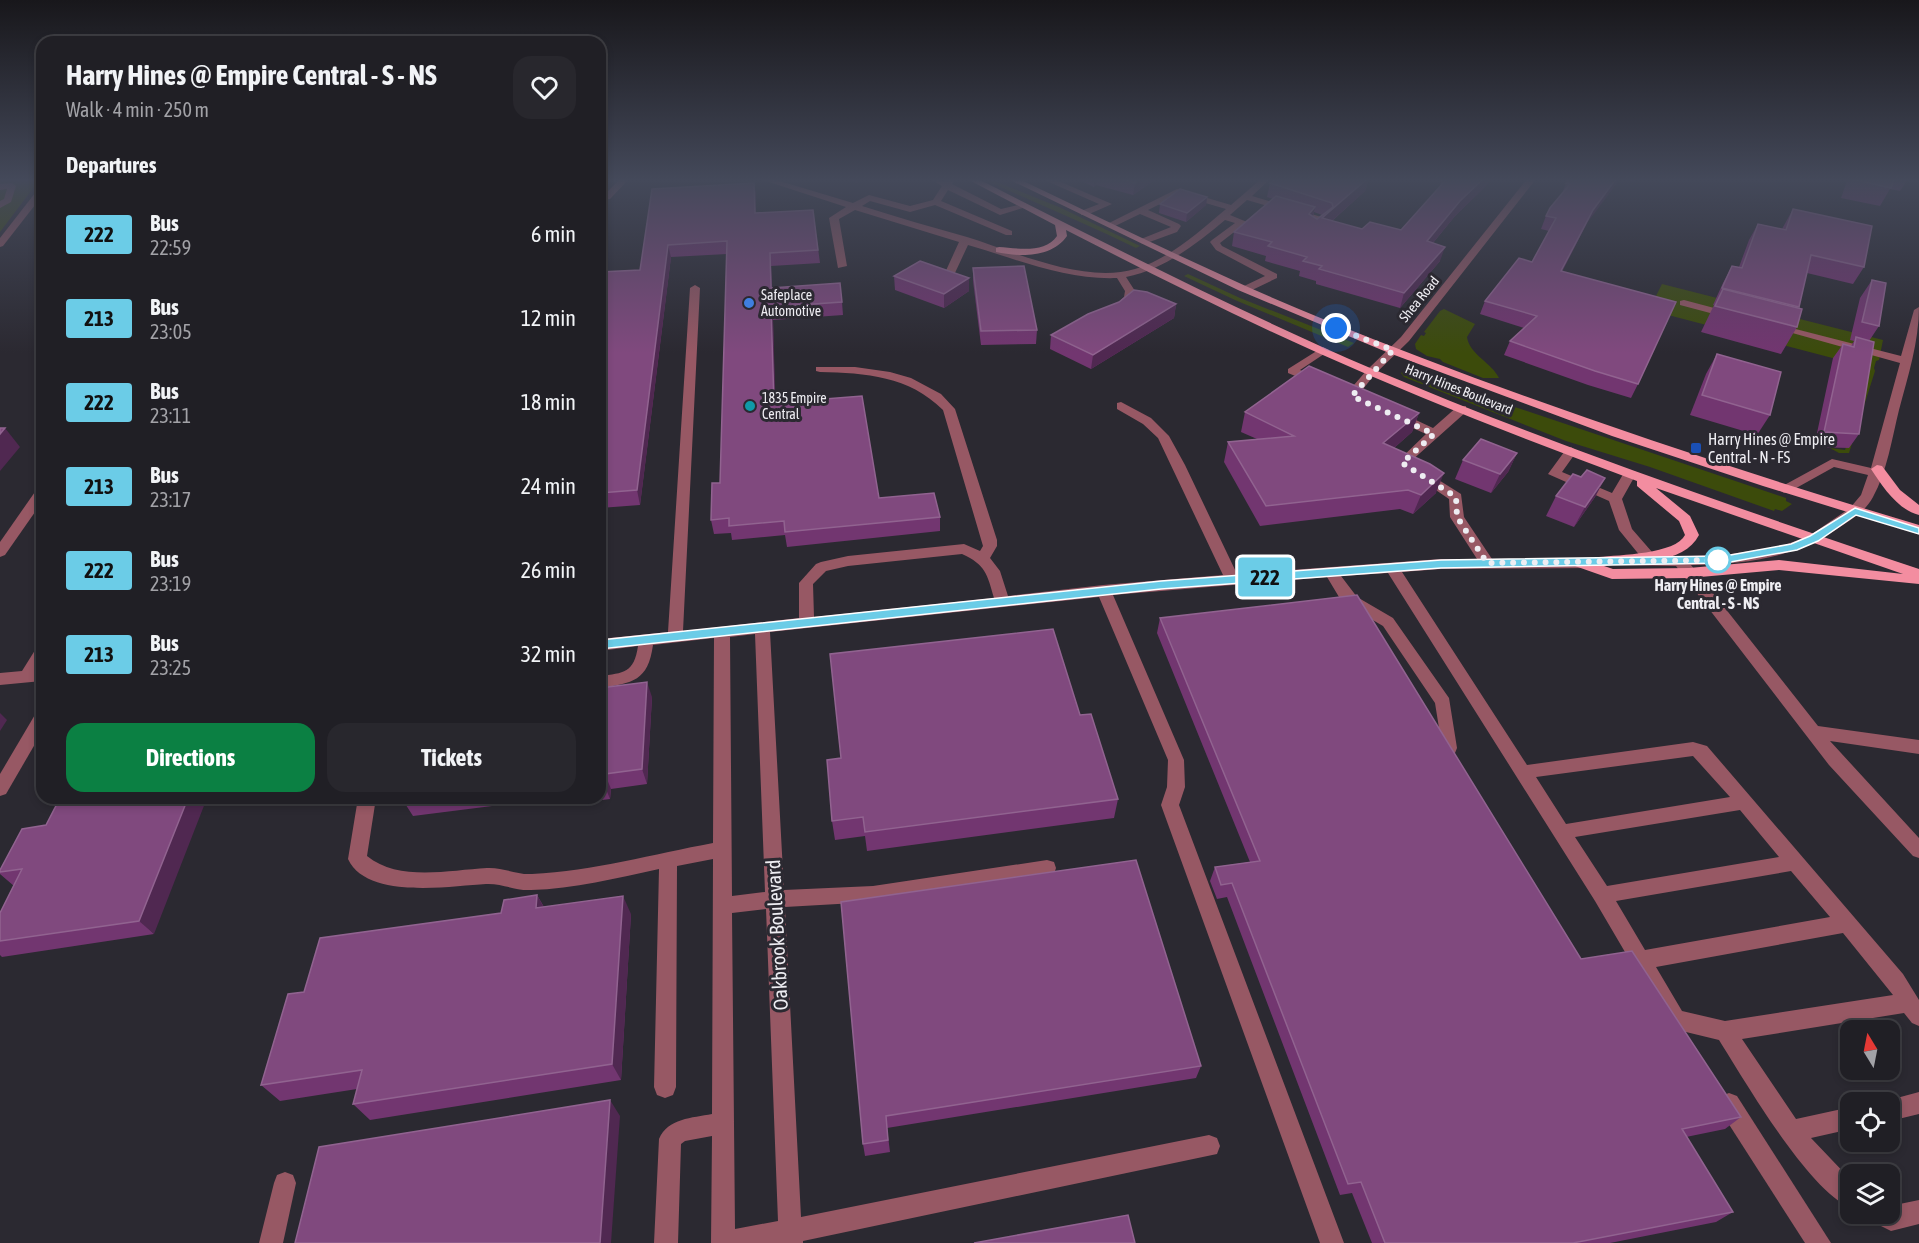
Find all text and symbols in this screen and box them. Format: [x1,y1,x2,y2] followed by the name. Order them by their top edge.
[513,56,576,119] button: heart
[66,59,437,91] text: Harry Hines @ Empire Central - S - NS
[66,98,209,121] text: Walk · 4 min · 250 m
[66,152,156,178] text: Departures
[150,210,179,236] text: Bus
[531,221,576,247] text: 6 min
[84,222,114,246] text: 222
[150,236,191,259] text: 22:59
[1396,273,1442,325] street label: Shea Road
[761,287,821,319] place label: Safeplace Automotive
[150,294,179,320] text: Bus
[742,296,756,310] marker: Safeplace Automotive
[521,305,576,331] text: 12 min
[84,306,114,330] text: 213
[1321,313,1351,343] your location
[150,320,192,343] text: 23:05
[1403,360,1515,418] street label: Harry Hines Boulevard
[150,378,179,404] text: Bus
[521,389,576,415] text: 18 min
[84,390,114,414] text: 222
[762,390,827,422] place label: 1835 Empire Central
[743,399,757,413] marker: 1835 Empire Central
[150,404,191,427] text: 23:11
[1708,430,1835,466] place label: Harry Hines @ Empire Central - N - FS
[1689,441,1703,455] marker: Harry Hines @ Empire Central - N - FS
[150,462,179,488] text: Bus
[521,473,576,499] text: 24 min
[84,474,114,498] text: 213
[150,488,191,511] text: 23:17
[150,546,179,572] text: Bus
[1705,547,1731,573] marker: Harry Hines @ Empire Central - S - NS
[521,557,576,583] text: 26 min
[84,558,114,582] text: 222
[1230,558,1300,596] line badge: 222
[1250,565,1280,589] text: 222
[150,572,191,595] text: 23:19
[1654,576,1782,612] place label: Harry Hines @ Empire Central - S - NS
[150,630,179,656] text: Bus
[521,641,576,667] text: 32 min
[84,642,114,666] text: 213
[150,656,191,679] text: 23:25
[66,723,315,792] button: Directions
[327,723,576,792] button: Tickets
[761,859,792,1011] street label: Oakbrook Boulevard
[1840,1020,1900,1080] north arrow
[1840,1020,1900,1224] map controls
[1840,1092,1900,1152] button: locate
[1840,1164,1900,1224] button: layers

